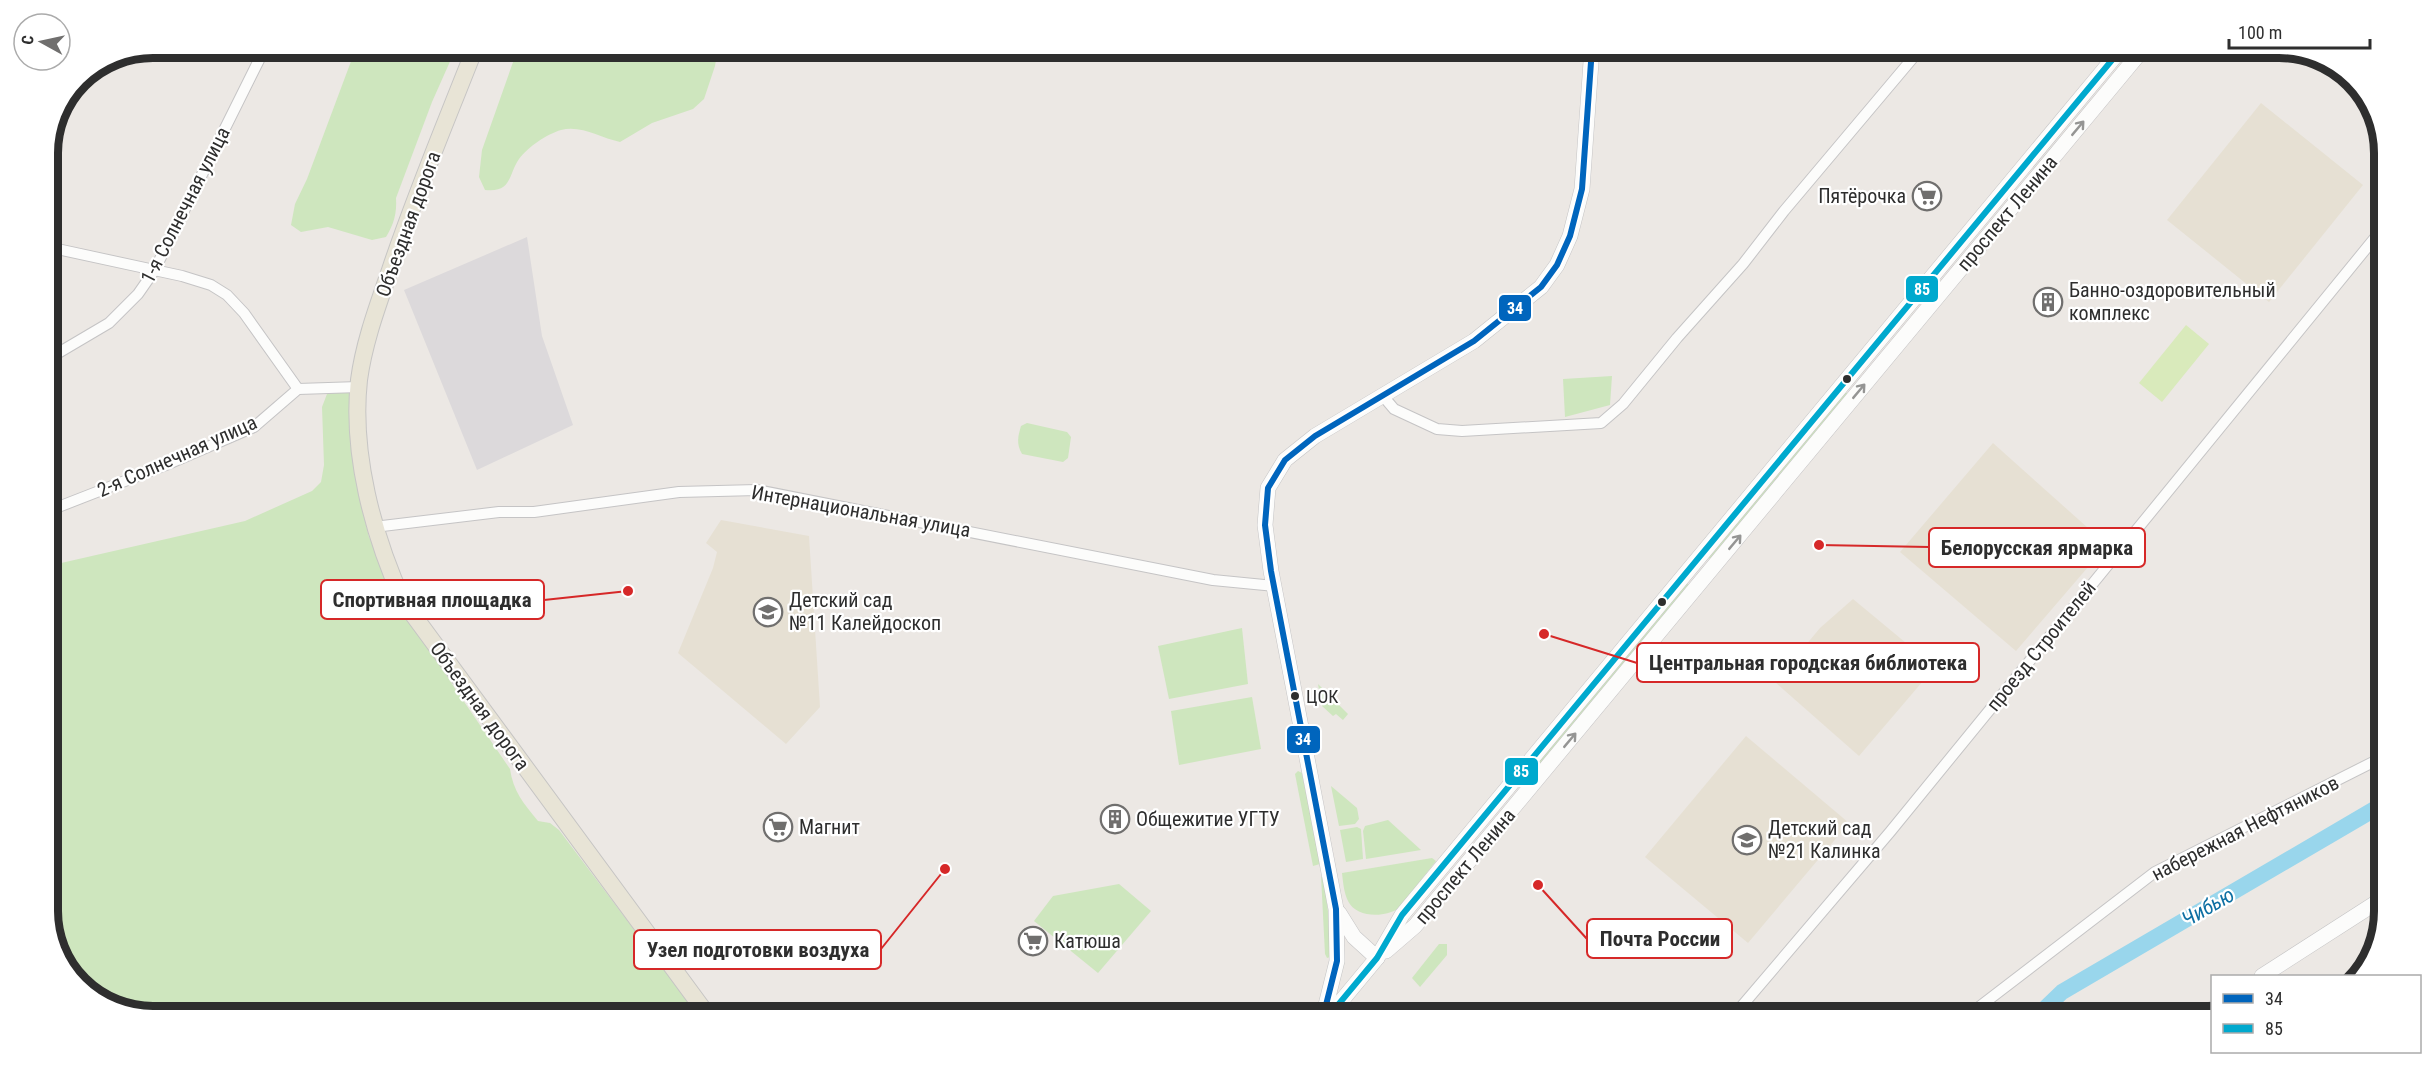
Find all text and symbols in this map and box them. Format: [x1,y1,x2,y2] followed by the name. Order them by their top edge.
[12,12,72,72] north arrow
[2229,12,2370,50] scale bar
[2238,22,2282,43] text: 100 m
[18,34,38,46] text: С
[2071,120,2084,136] one-way arrow
[135,123,235,287] street label: 1-я Солнечная улица
[371,148,445,300] street label: Объездная дорога
[1952,150,2062,276] street label: проспект Ленина
[1911,180,1943,212] supermarket icon: Пятёрочка
[1818,184,1906,208] place label: Пятёрочка
[1905,275,1939,303] line badge: 85
[2069,278,2276,325] place label: Банно-оздоровительный комплекс
[1914,280,1930,299] text: 85
[2032,286,2064,318] building icon: Банно-оздоровительный комплекс
[1498,294,1532,322] line badge: 34
[1507,299,1523,318] text: 34
[1841,373,1853,385] unlabelled marker
[1852,384,1865,400] one-way arrow
[94,410,260,502] street label: 2-я Солнечная улица
[750,480,972,542] street label: Интернациональная улица
[1929,528,2145,567] callout: Белорусская ярмарка
[1728,534,1741,550] one-way arrow
[1941,536,2133,560] text: Белорусская ярмарка
[1981,576,2101,716] street label: проезд Строителей
[321,580,544,619] callout: Спортивная площадка
[332,588,532,612] text: Спортивная площадка
[789,588,941,635] place label: Детский сад №11 Калейдоскоп
[752,596,784,628] school or university icon: Детский сад №11 Калейдоскоп
[1656,596,1668,608] unlabelled marker
[425,637,535,775] street label: Объездная дорога
[1637,643,1979,682] callout: Центральная городская библиотека
[1649,651,1967,675] text: Центральная городская библиотека
[1306,686,1338,707] place label: ЦОК
[1289,690,1301,702] marker: ЦОК
[1286,725,1321,754] line badge: 34
[1295,730,1311,749] text: 34
[1563,733,1577,748] one-way arrow
[1504,757,1539,786] line badge: 85
[1513,762,1529,781] text: 85
[2147,770,2343,886] street label: набережная Нефтяников
[1099,803,1131,835] building icon: Общежитие УГТУ
[1410,803,1520,929] street label: проспект Ленина
[1136,807,1280,831] place label: Общежитие УГТУ
[762,811,794,843] supermarket icon: Магнит
[799,815,860,839] place label: Магнит
[1768,816,1881,863] place label: Детский сад №21 Калинка
[1731,824,1763,856] school or university icon: Детский сад №21 Калинка
[2178,882,2238,932] water label: Чибью
[1587,919,1732,958] callout: Почта России
[1017,925,1049,957] supermarket icon: Катюша
[1600,927,1720,951] text: Почта России
[1054,929,1121,953] place label: Катюша
[634,930,881,969] callout: Узел подготовки воздуха
[647,938,869,962] text: Узел подготовки воздуха
[2211,975,2421,1053] legend
[2265,988,2283,1009] text: 34
[2265,1018,2283,1039] text: 85

